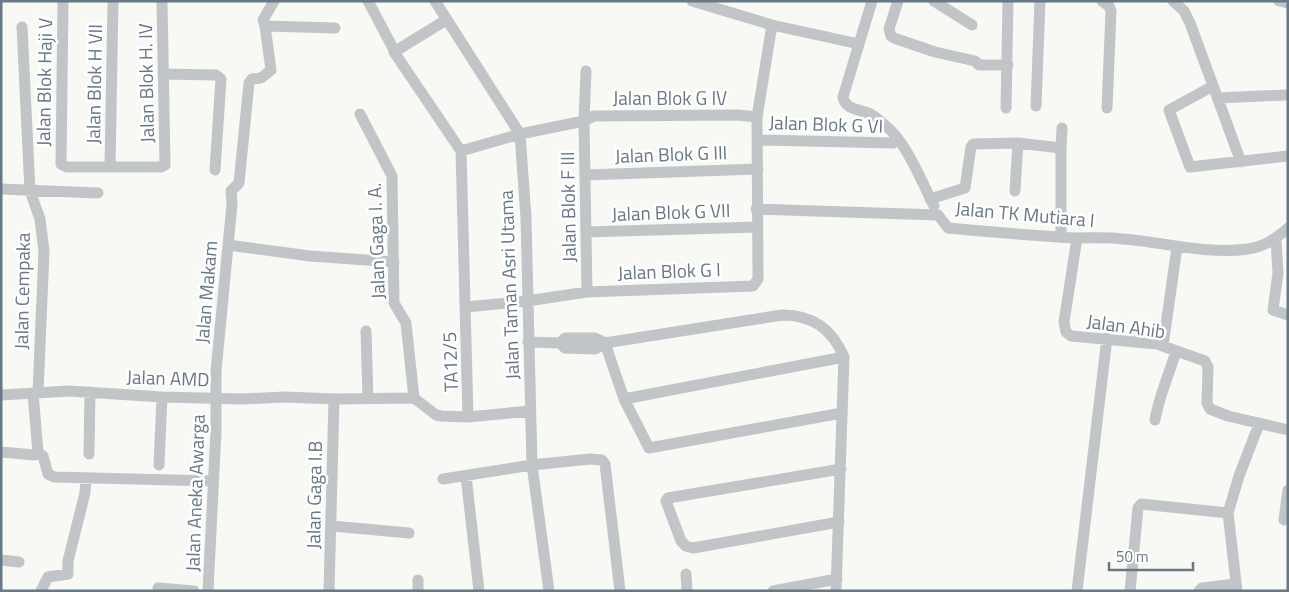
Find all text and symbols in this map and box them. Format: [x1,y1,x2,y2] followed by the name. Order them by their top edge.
[28,17,59,147] street label: Jalan Blok Haji V
[130,23,161,143] street label: Jalan Blok H. IV
[78,24,109,144] street label: Jalan Blok H VII
[613,83,727,112] street label: Jalan Blok G IV
[768,107,884,140] street label: Jalan Blok G VI
[614,137,728,170] street label: Jalan Blok G III
[552,151,583,263] street label: Jalan Blok F III
[359,182,392,300] street label: Jalan Gaga I. A.
[491,189,526,380] street label: Jalan Taman Asri Utama
[954,193,1096,234] street label: Jalan TK Mutiara I
[611,195,731,228] street label: Jalan Blok G VII
[6,232,37,350] street label: Jalan Cempaka
[187,239,224,345] street label: Jalan Makam
[617,254,721,287] street label: Jalan Blok G I
[1085,306,1167,345] street label: Jalan Ahib
[434,331,465,393] street label: TA12/5
[126,362,210,393] street label: Jalan AMD
[177,413,212,572] street label: Jalan Aneka Awarga
[298,441,329,549] street label: Jalan Gaga I.B
[1109,540,1193,572] scale bar
[1116,545,1149,568] text: 50 m

